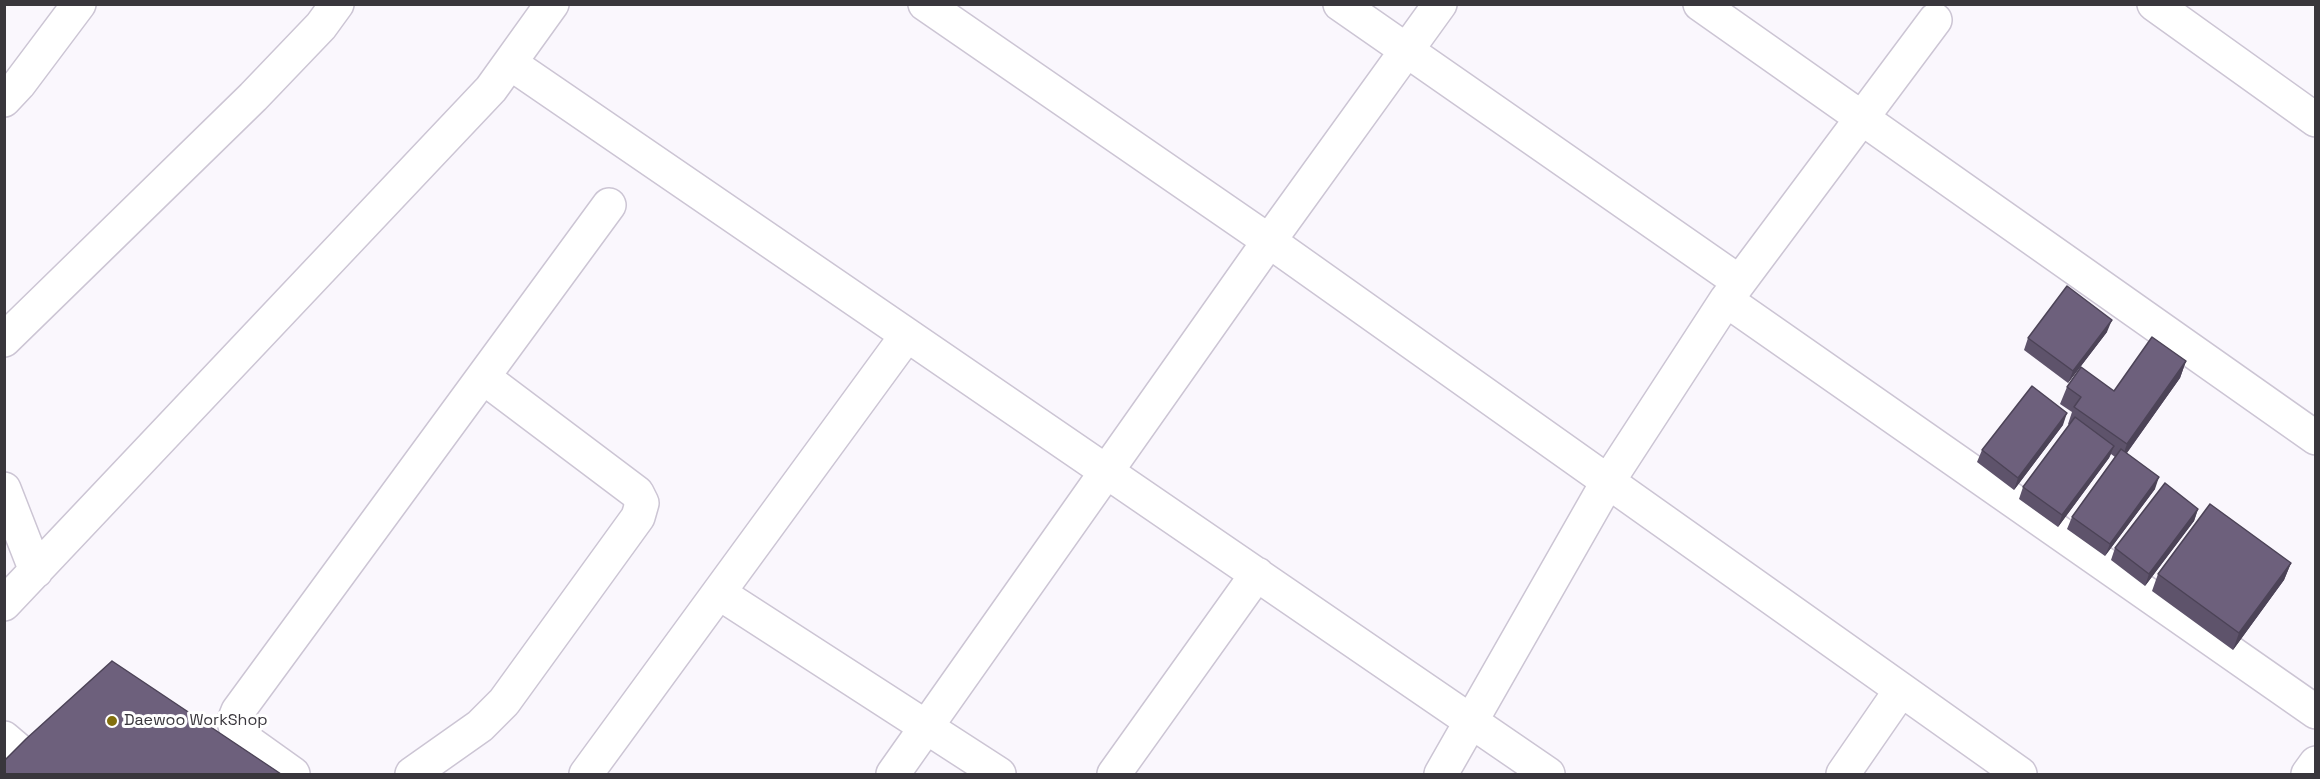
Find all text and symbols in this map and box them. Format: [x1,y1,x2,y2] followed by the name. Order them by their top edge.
[124,711,268,731] place label: Daewoo WorkShop
[105,714,119,728] marker: Daewoo WorkShop

